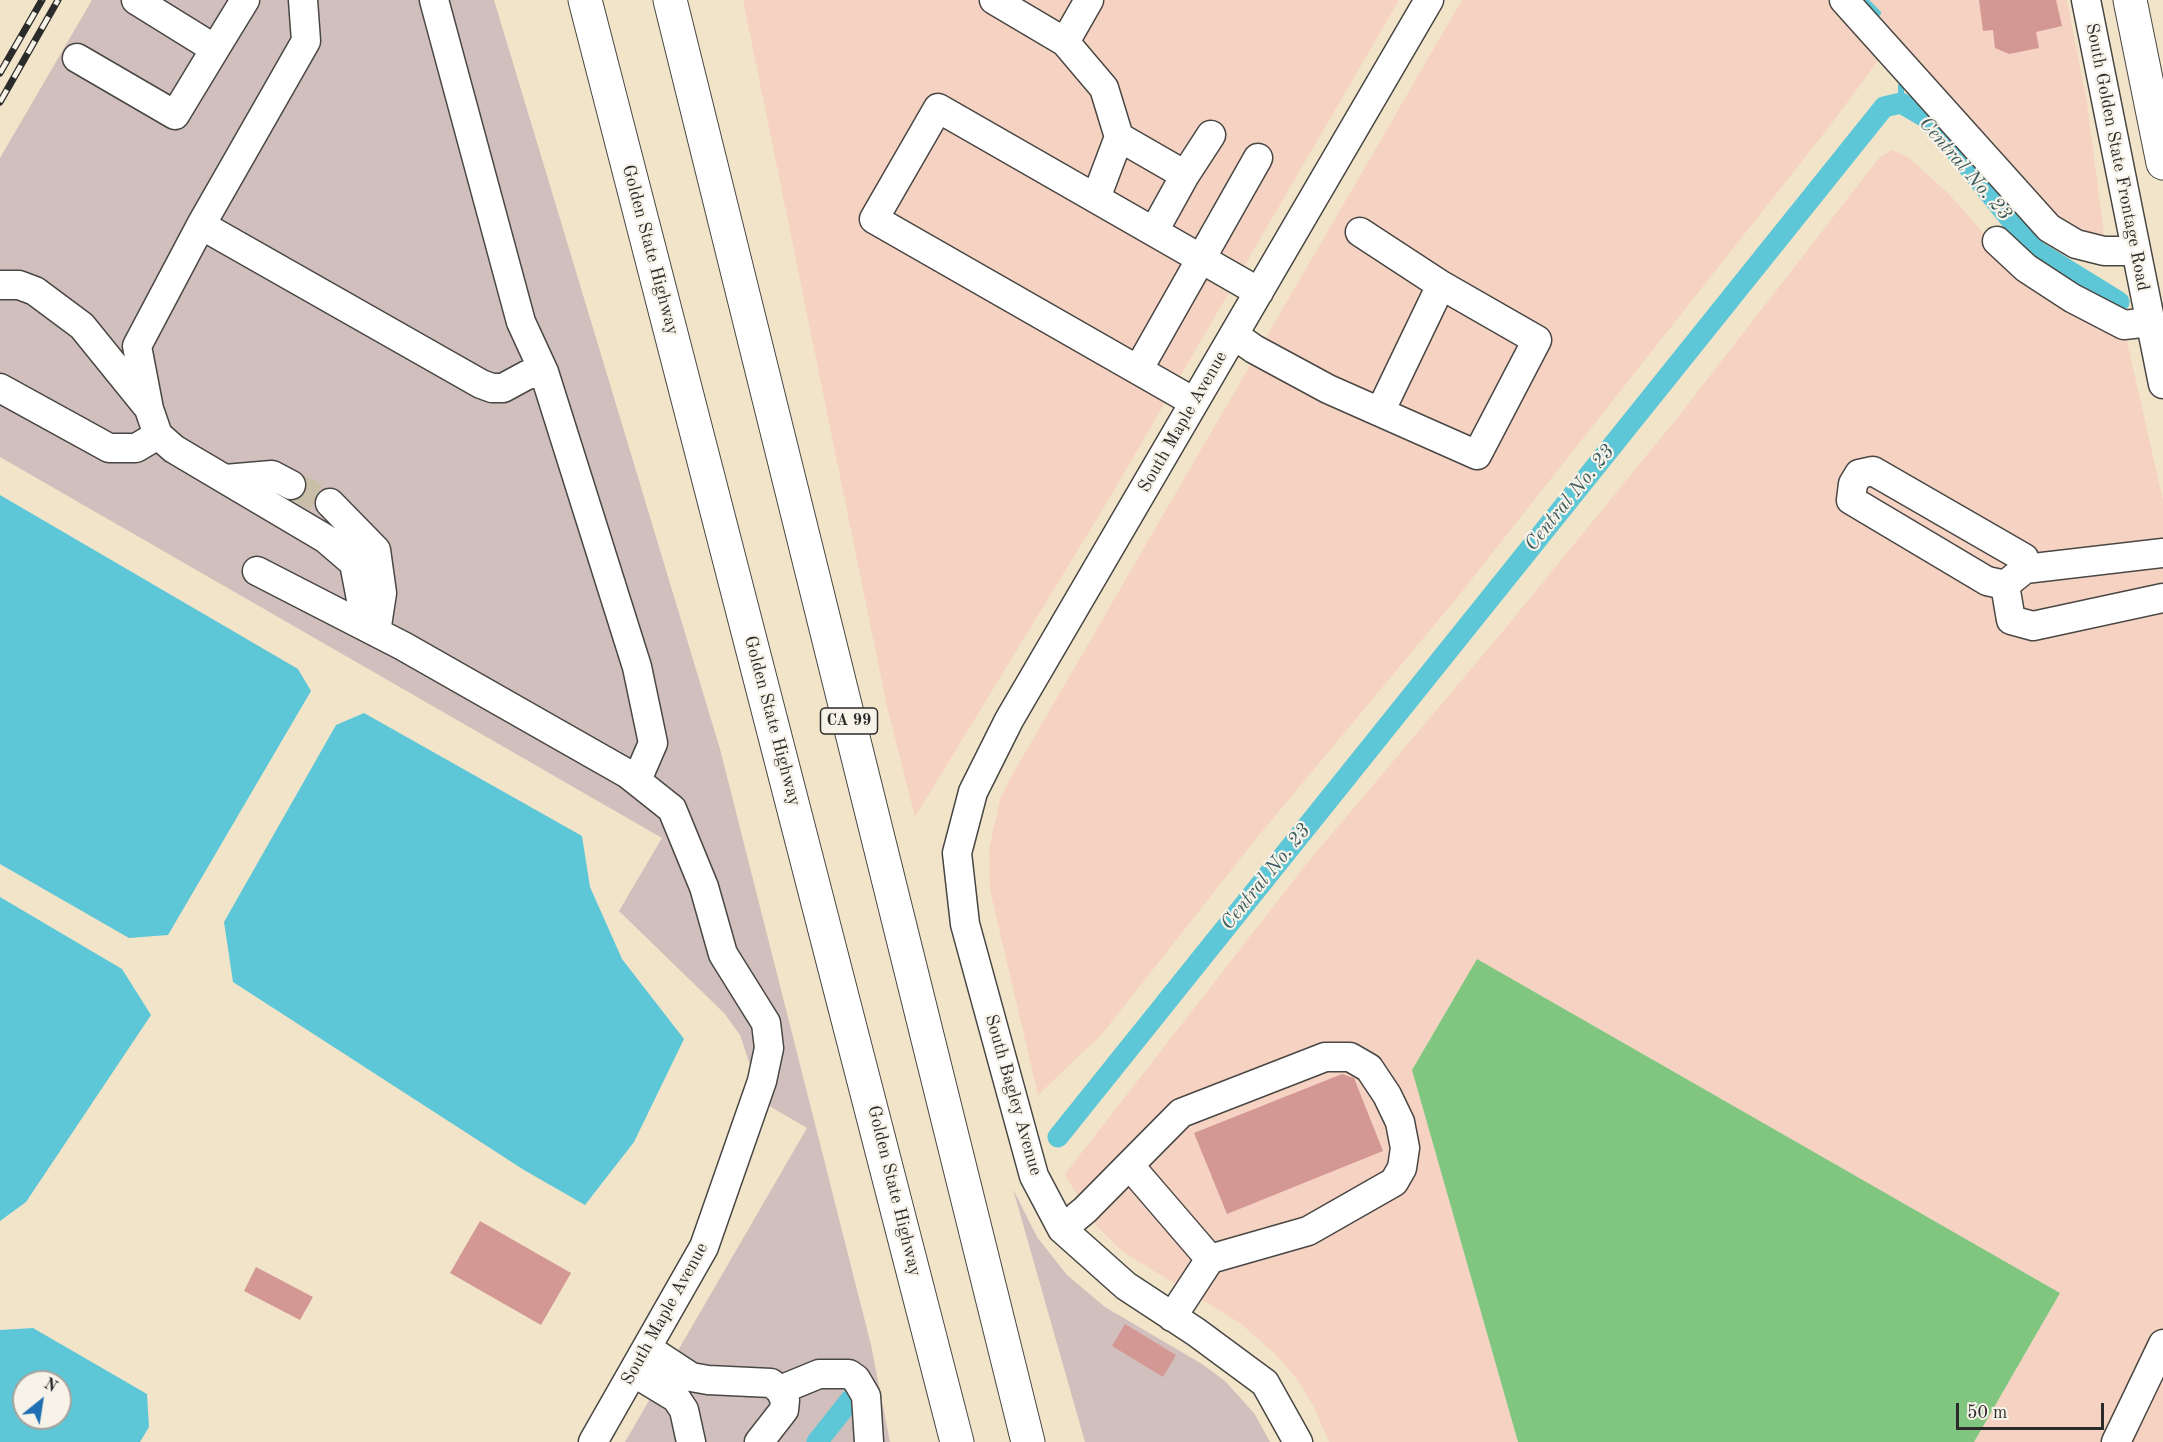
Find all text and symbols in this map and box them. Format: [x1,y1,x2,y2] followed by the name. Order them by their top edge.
[2080,21,2154,293] street label: South Golden State Frontage Road
[1913,112,2017,226] water label: Central No. 23
[617,163,683,337] street label: Golden State Highway
[1134,348,1232,496] street label: South Maple Avenue
[1520,440,1620,556] water label: Central No. 23
[739,634,805,808] street label: Golden State Highway
[820,708,878,734] road number: CA 99
[1216,819,1316,935] water label: Central No. 23
[980,1012,1046,1178] street label: South Bagley Avenue
[862,1103,926,1279] street label: Golden State Highway
[617,1239,713,1389] street label: South Maple Avenue
[12,1370,72,1430] north arrow
[41,1376,59,1396] text: N
[1959,1391,2108,1429] scale bar
[1967,1404,2007,1422] text: 50 m

